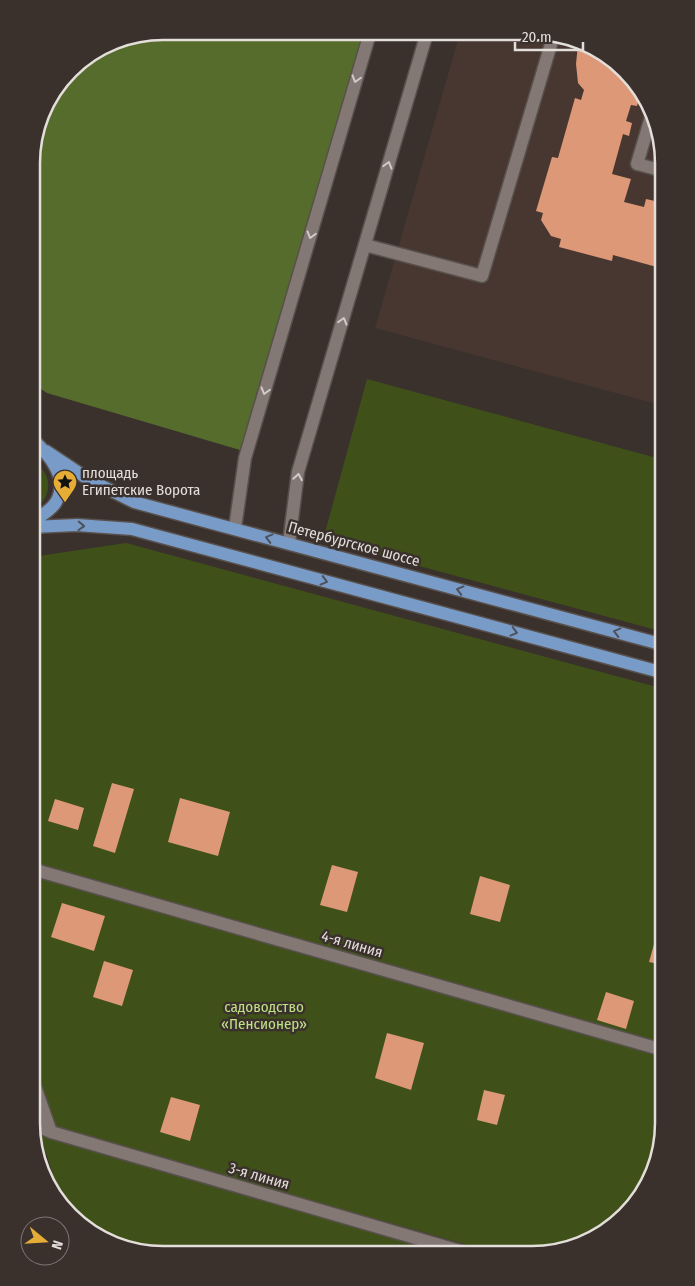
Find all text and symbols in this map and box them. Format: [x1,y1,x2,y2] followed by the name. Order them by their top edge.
[515,20,582,52] scale bar
[522,28,552,46] text: 20 m
[352,75,362,83] one-way arrow
[383,162,393,170] one-way arrow
[306,231,316,239] one-way arrow
[337,318,347,326] one-way arrow
[260,387,270,395] one-way arrow
[82,464,200,499] place label: площадь Египетские Ворота
[52,469,78,503] place icon: площадь Египетские Ворота
[292,473,302,482] one-way arrow
[286,518,422,570] street label: Петербургское шоссе
[77,520,85,531] one-way arrow
[266,533,274,543] one-way arrow
[319,575,328,586] one-way arrow
[456,585,464,595] one-way arrow
[510,627,518,637] one-way arrow
[613,628,621,638] one-way arrow
[319,927,385,961] street label: 4-я линия
[221,998,307,1033] park label: садоводство «Пенсионер»
[227,1159,291,1193] street label: 3-я линия
[20,1216,70,1266] north arrow
[48,1238,66,1251] text: N

